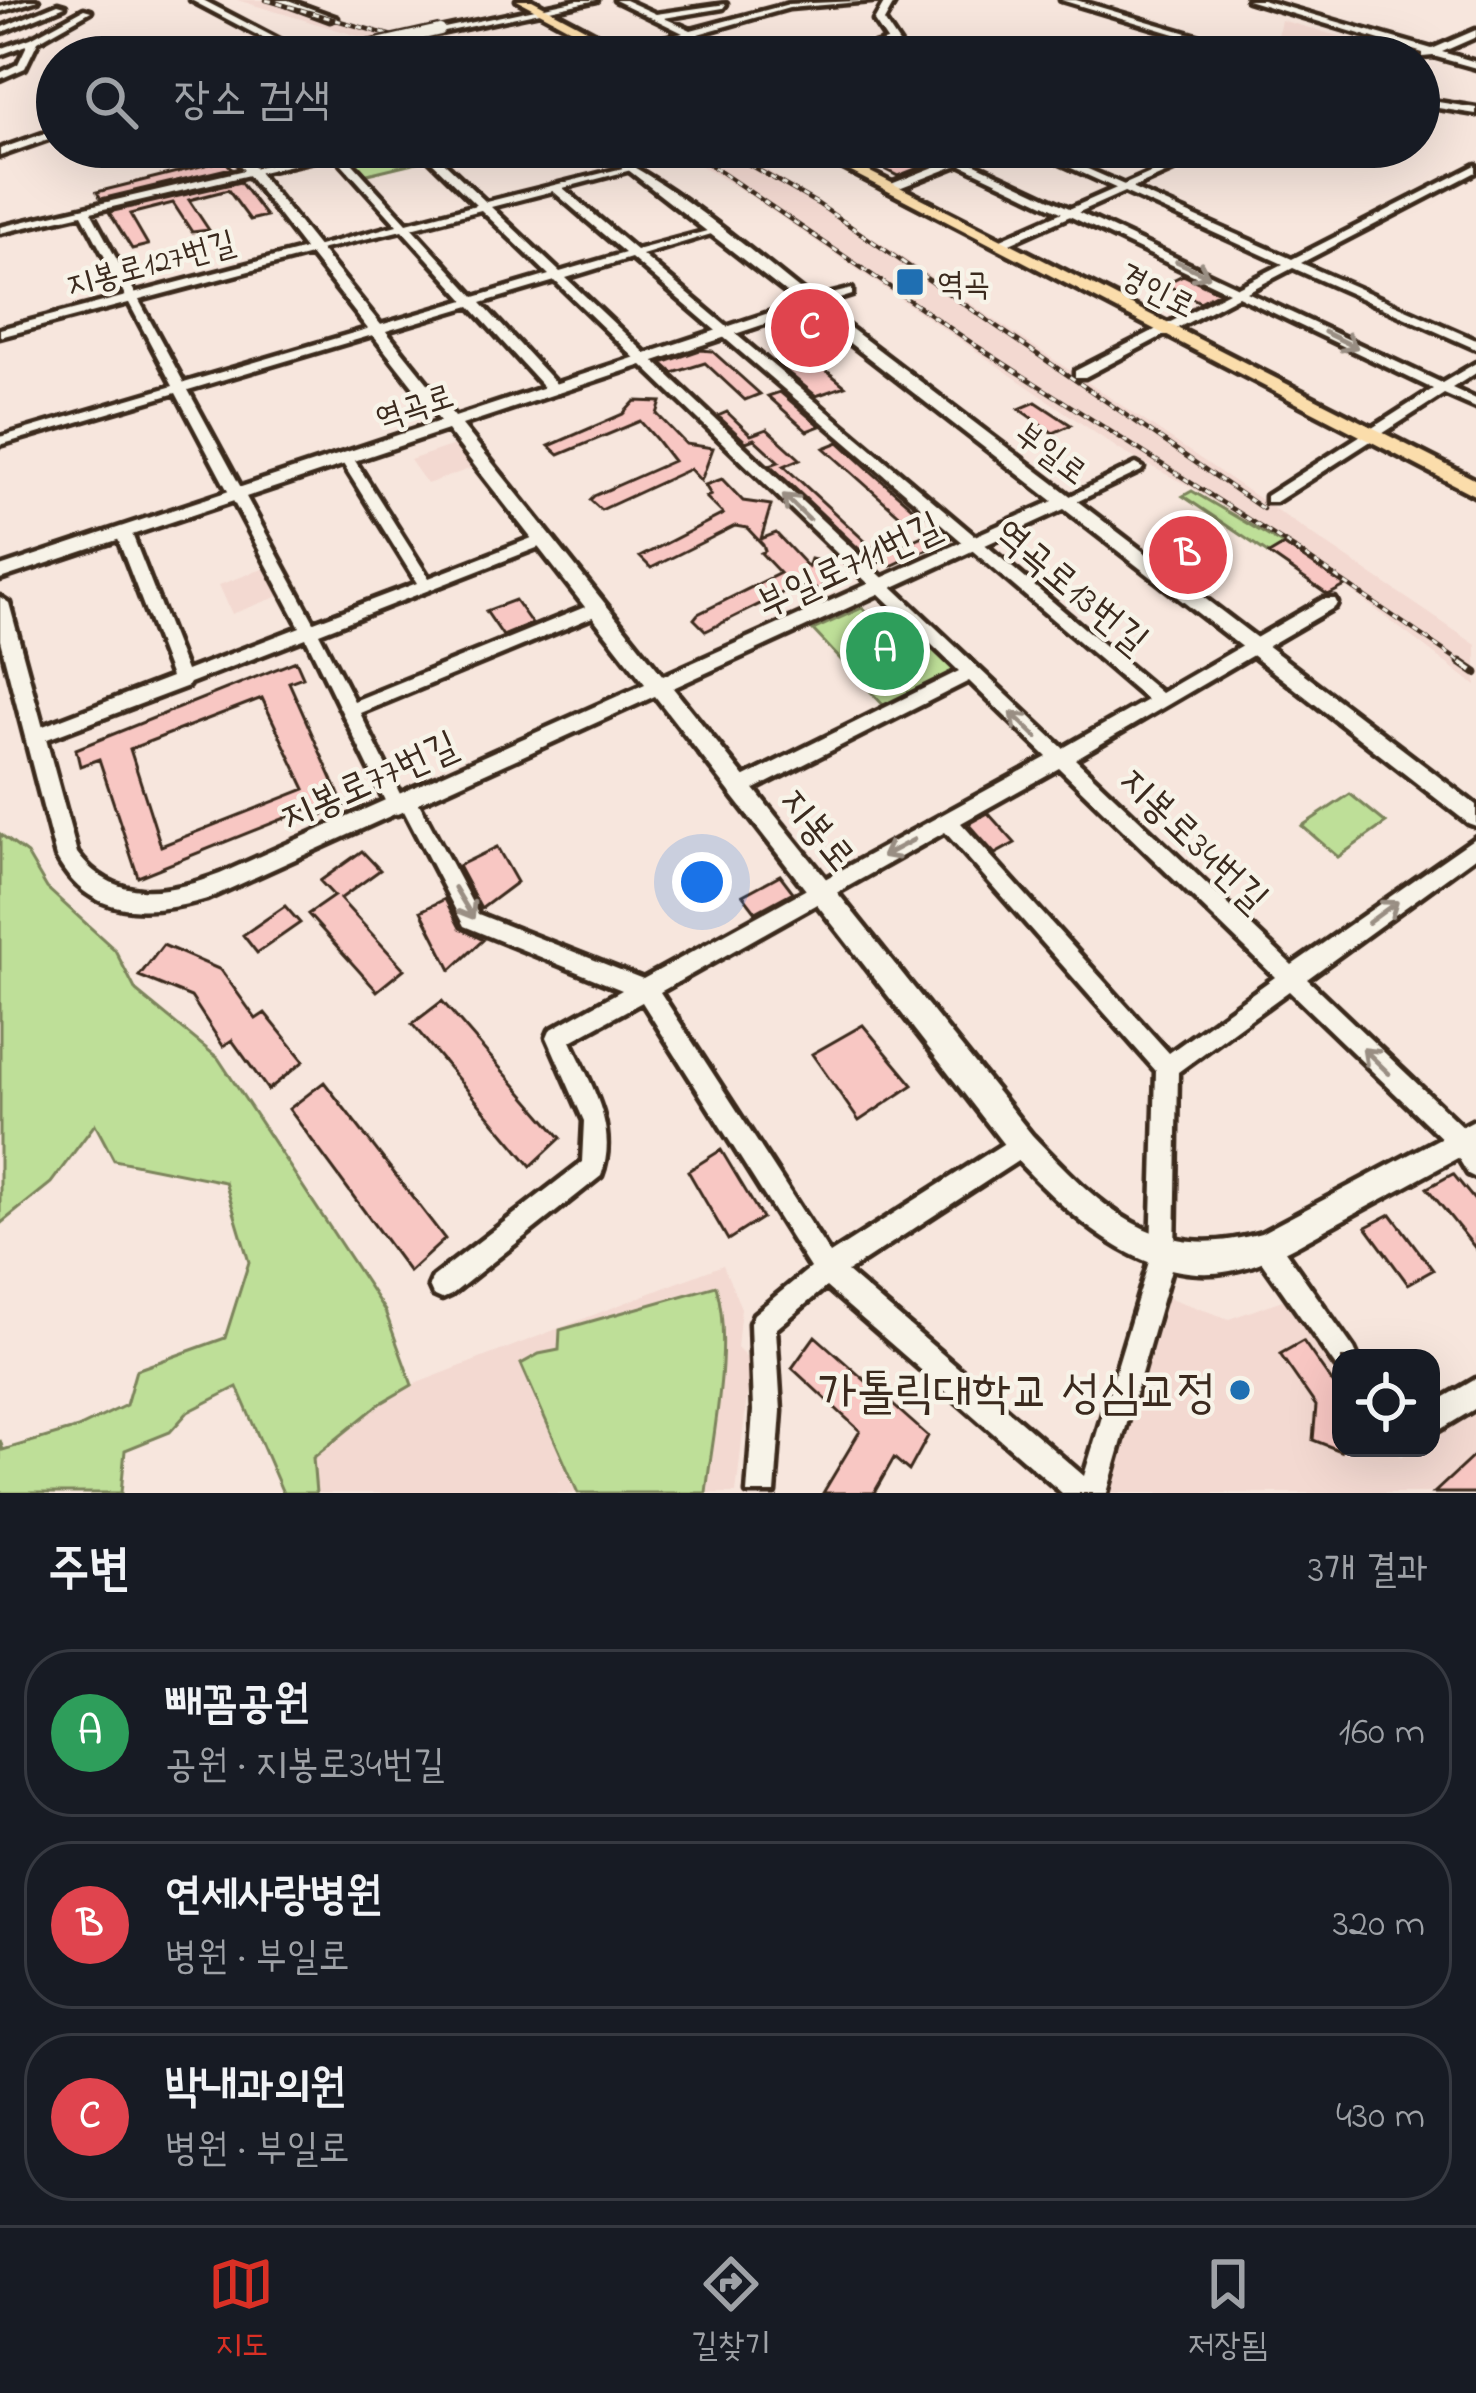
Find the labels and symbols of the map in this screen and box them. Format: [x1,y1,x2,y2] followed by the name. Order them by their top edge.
[61,220,241,311] street label: 지봉로127번길
[1110,253,1203,332] street label: 경인로
[1174,259,1210,281] one-way arrow
[937,262,990,310] place label: 역곡
[894,266,926,298] marker: 역곡
[771,283,849,373] pin: C
[1322,330,1358,352] one-way arrow
[370,374,461,444] street label: 역곡로
[1003,412,1096,498] street label: 부일로
[782,493,811,521] one-way arrow
[748,499,952,635] street label: 부일로711번길
[981,507,1159,670] street label: 역곡로13번길
[1149,510,1227,600] pin: B
[846,606,924,696] pin: A
[1010,711,1039,739] one-way arrow
[272,719,468,848] street label: 지봉로77번길
[1104,755,1280,927] street label: 지봉로34번길
[764,776,867,885] street label: 지봉로
[882,837,917,860] one-way arrow
[672,852,732,912] your location
[452,886,476,920] one-way arrow
[1366,900,1399,926] one-way arrow
[1362,1047,1391,1075] one-way arrow
[818,1360,1216,1430] place label: 가톨릭대학교 성심교정
[1227,1377,1253,1403] marker: 가톨릭대학교 성심교정

